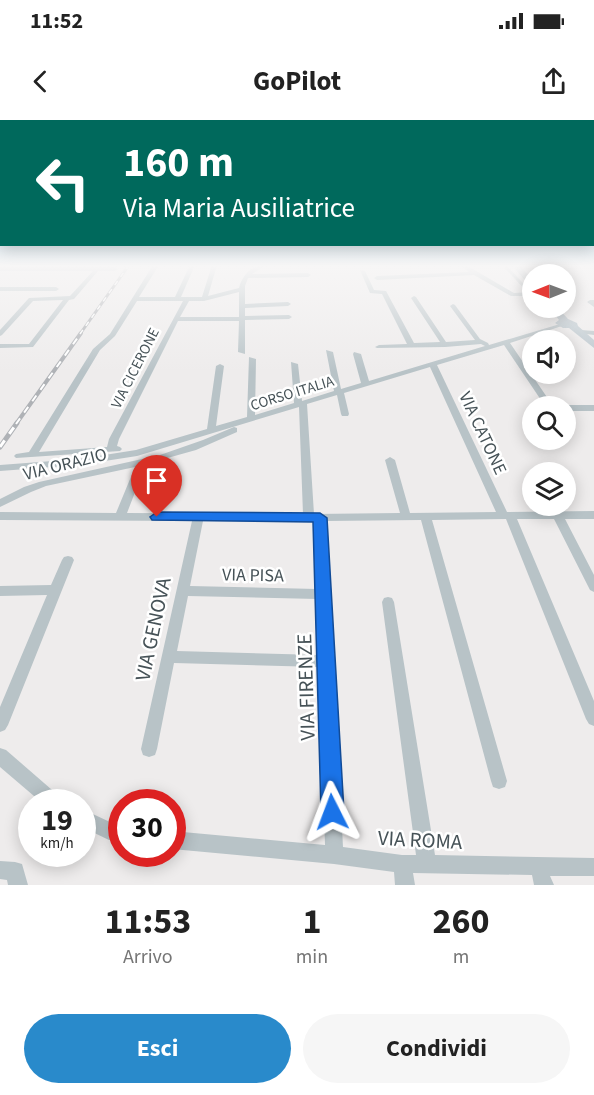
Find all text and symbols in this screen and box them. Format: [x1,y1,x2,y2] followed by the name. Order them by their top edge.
[30,5,83,37] text: 11:52
[253,62,341,101] text: GoPilot
[24,65,57,98] icon: back
[537,65,570,98] icon: share
[123,133,234,193] text: 160 m
[24,144,102,222] icon: left
[123,189,355,228] text: Via Maria Ausiliatrice
[522,264,576,318] north arrow
[522,264,576,516] map controls
[106,324,165,412] street label: VIA CICERONE
[522,330,576,384] button: sound
[248,371,337,416] street label: CORSO ITALIA
[452,388,513,479] street label: VIA CATONE
[522,396,576,450] button: search
[21,442,110,487] street label: VIA ORAZIO
[131,455,182,517] pin
[522,462,576,516] button: layers
[140,464,173,497] icon: arrive
[222,562,284,589] street label: VIA PISA
[127,574,179,684] street label: VIA GENOVA
[289,633,323,741] street label: VIA FIRENZE
[300,780,364,844] position arrow
[108,789,186,867] speed limit sign: 30
[41,799,73,842] text: 19
[377,823,464,857] street label: VIA ROMA
[40,833,74,854] text: km/h
[104,896,191,947] text: 11:53
[302,896,321,947] text: 1
[433,896,490,947] text: 260
[123,943,173,971] text: Arrivo
[296,943,328,971] text: min
[453,943,469,971] text: m
[24,1014,291,1083] button: Esci
[303,1014,570,1083] button: Condividi

